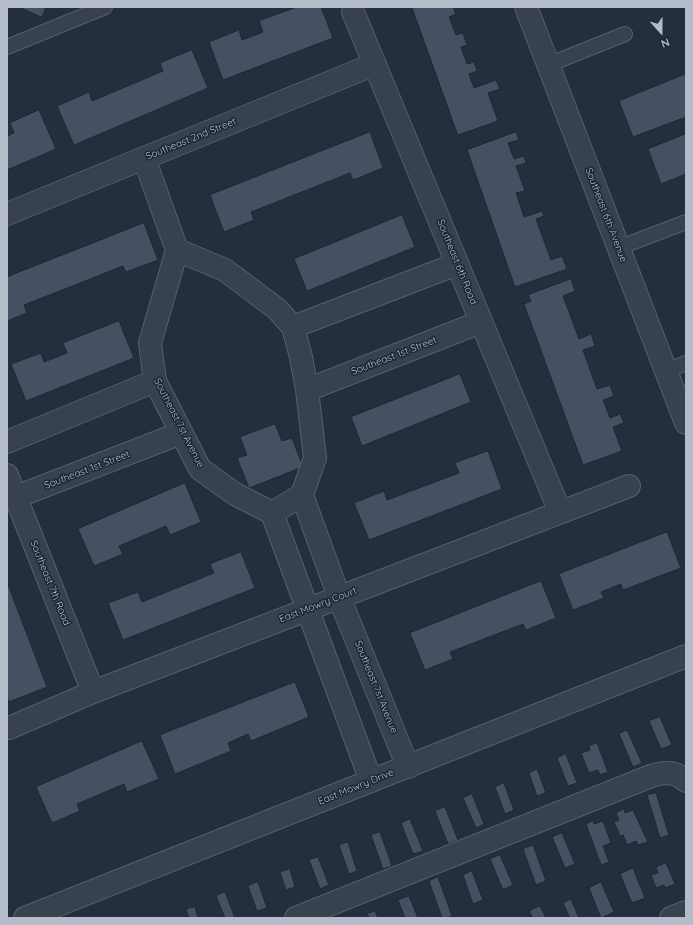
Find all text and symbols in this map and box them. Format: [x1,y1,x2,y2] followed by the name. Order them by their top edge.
[641,12,681,52] north arrow
[659,35,672,51] text: N
[144,115,238,163] street label: Southeast 2nd Street
[582,166,630,264] street label: Southeast 6th Avenue
[434,218,480,306] street label: Southeast 6th Road
[349,334,439,378] street label: Southeast 1st Street
[151,376,207,470] street label: Southeast 7st Avenue
[42,448,132,492] street label: Southeast 1st Street
[27,539,73,627] street label: Southeast 7th Road
[278,585,358,625] street label: East Mowry Court
[352,639,400,735] street label: Southeast 7st Avenue
[316,766,396,808] street label: East Mowry Drive

